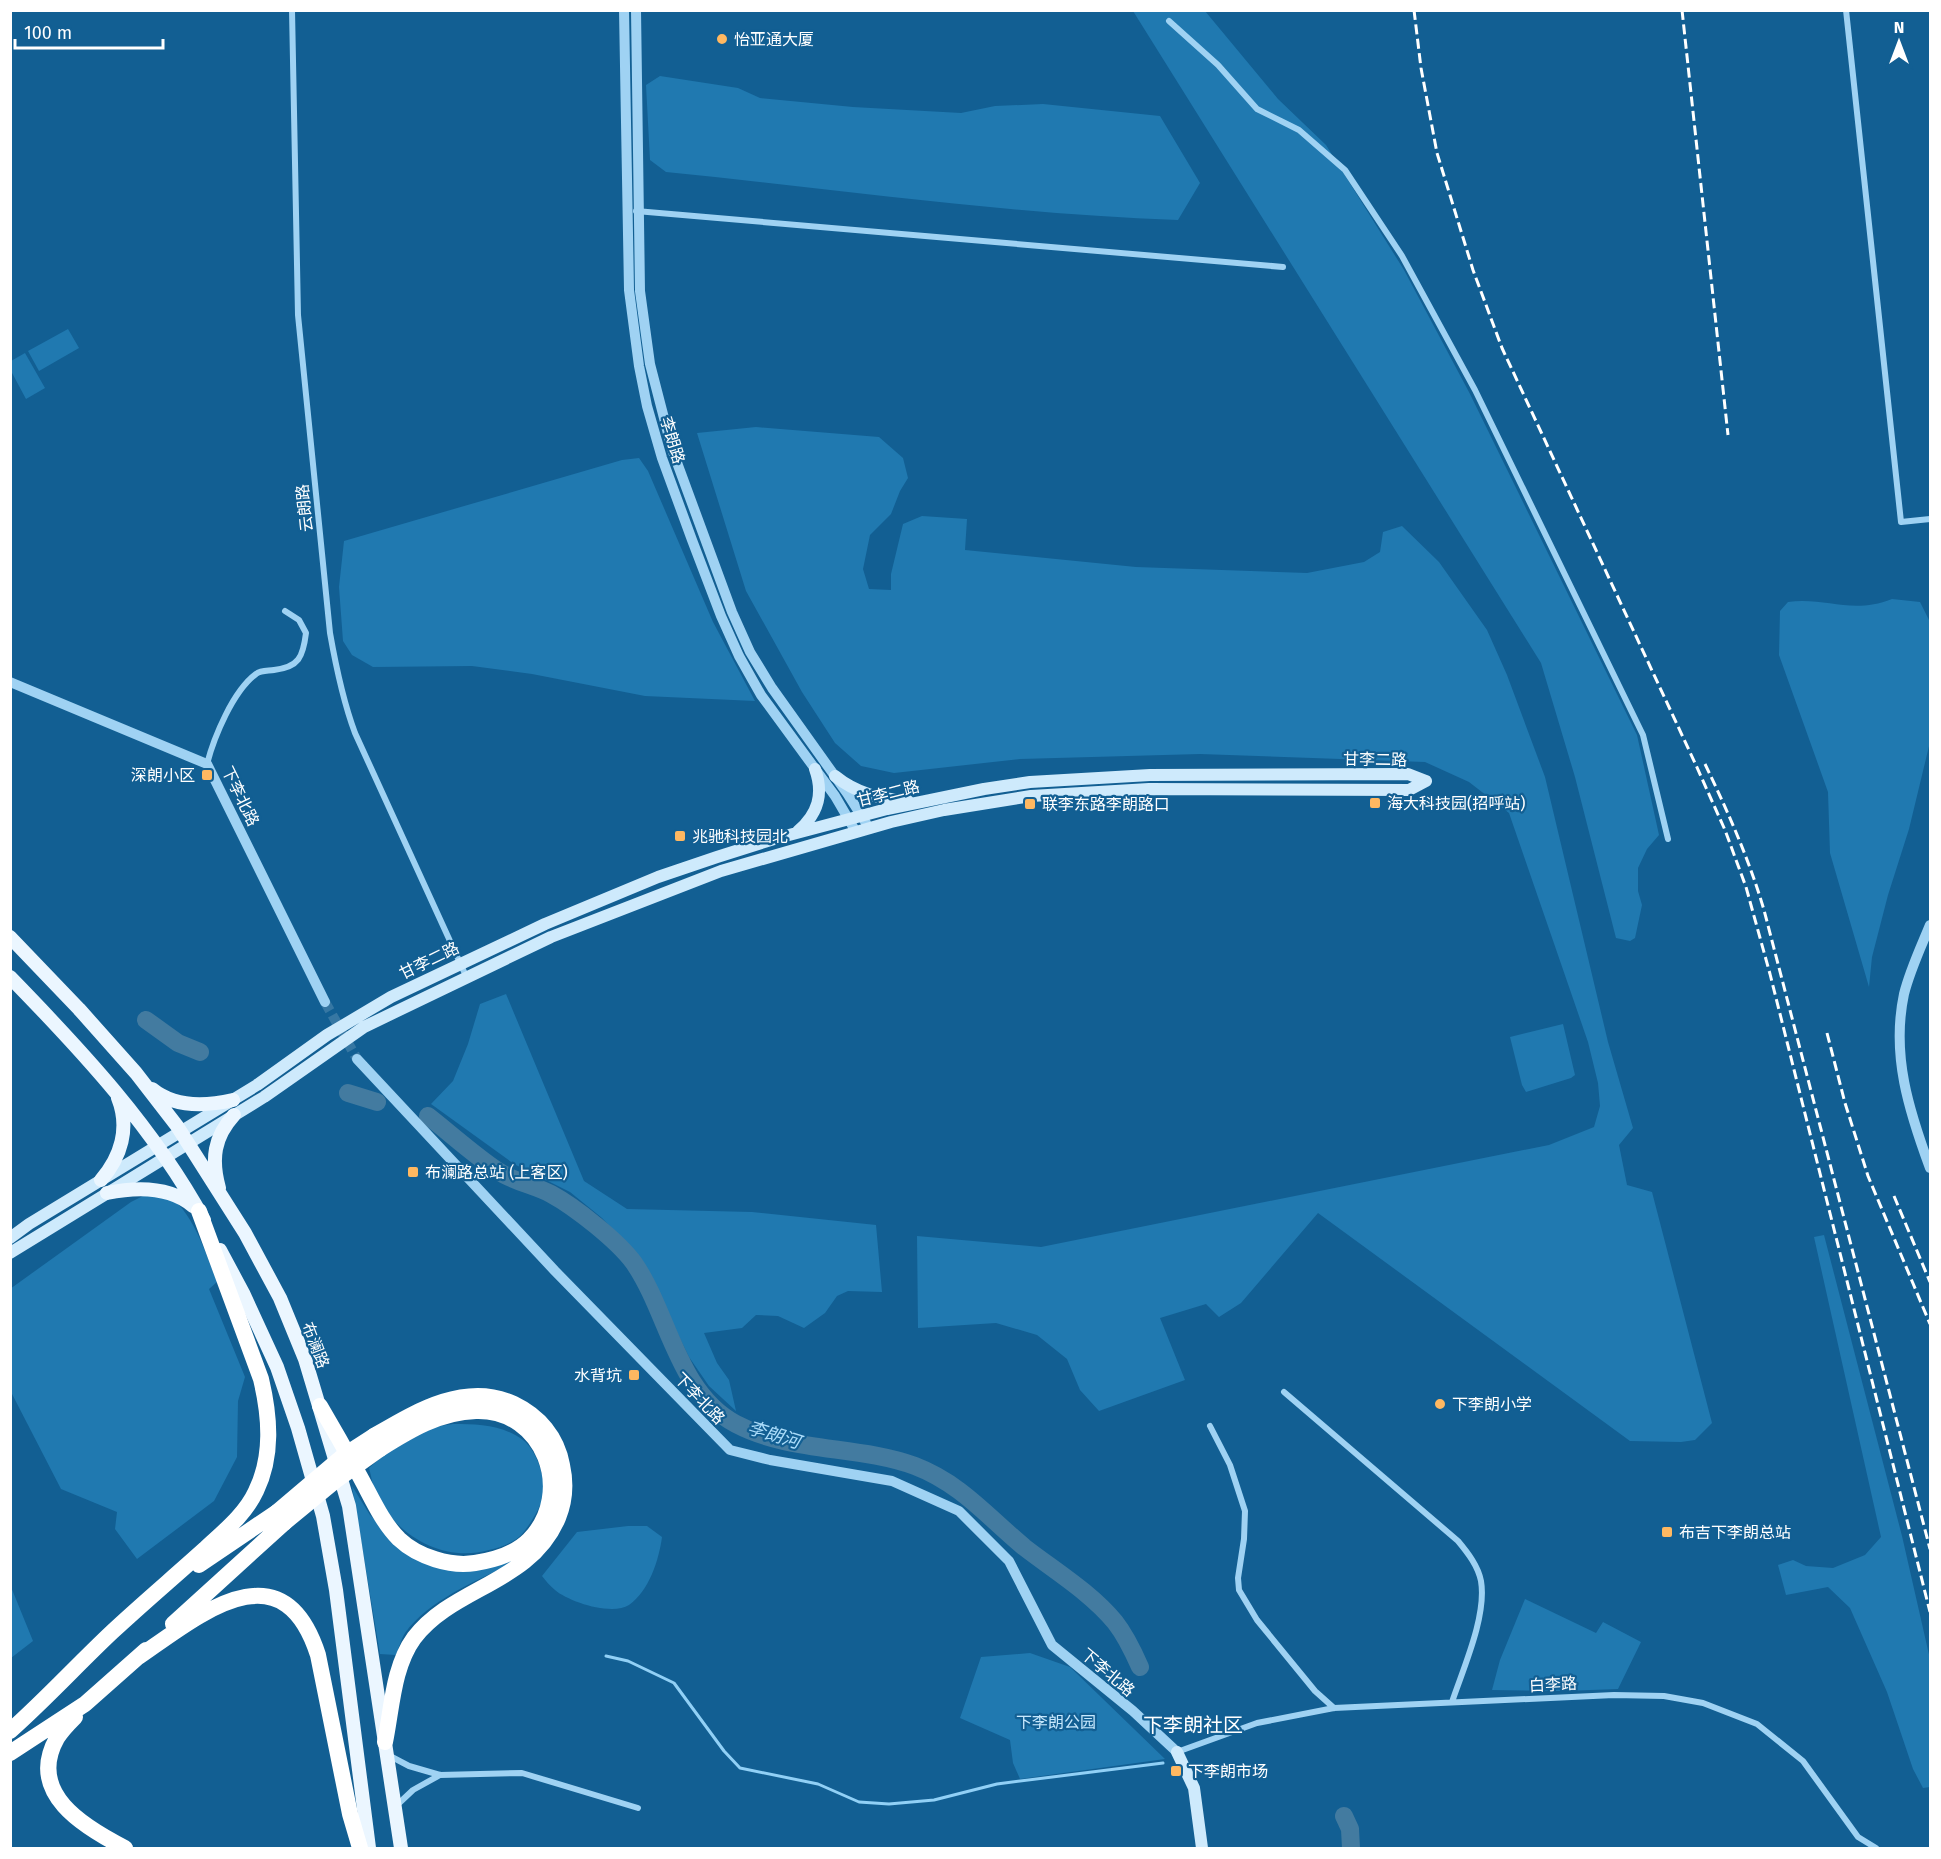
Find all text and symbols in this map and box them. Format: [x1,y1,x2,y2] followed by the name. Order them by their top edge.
[15,12,164,50] scale bar
[1869,12,1929,72] north arrow
[1894,18,1904,37] text: N
[24,22,72,44] text: 100 m
[734,30,814,49] place label: 怡亚通大厦
[715,32,729,46] marker: 怡亚通大厦
[656,414,689,466] street label: 李朗路
[293,483,316,533] street label: 云朗路
[1343,749,1407,770] street label: 甘李二路
[218,763,263,829] street label: 下李北路
[131,766,195,785] place label: 深朗小区
[200,768,214,782] marker: 深朗小区
[855,777,921,810] street label: 甘李二路
[1387,794,1525,813] place label: 海大科技园(招呼站)
[1042,795,1170,814] place label: 联李东路李朗路口
[1368,796,1382,810] marker: 海大科技园(招呼站)
[1023,797,1037,811] marker: 联李东路李朗路口
[692,827,788,846] place label: 兆驰科技园北
[673,829,687,843] marker: 兆驰科技园北
[396,938,462,983] street label: 甘李二路
[425,1163,568,1182] place label: 布澜路总站 (上客区)
[406,1165,420,1179] marker: 布澜路总站 (上客区)
[298,1319,333,1371] street label: 布澜路
[574,1366,622,1385] place label: 水背坑
[627,1368,641,1382] marker: 水背坑
[671,1369,729,1428] street label: 下李北路
[1452,1395,1532,1414] place label: 下李朗小学
[1433,1397,1447,1411] marker: 下李朗小学
[745,1417,806,1454] water label: 李朗河
[1679,1523,1791,1542] place label: 布吉下李朗总站
[1660,1525,1674,1539] marker: 布吉下李朗总站
[1077,1645,1138,1700] street label: 下李北路
[1529,1674,1577,1695] street label: 白李路
[1016,1713,1096,1732] park label: 下李朗公园
[1143,1713,1243,1737] district label: 下李朗社区
[1188,1762,1268,1781] place label: 下李朗市场
[1169,1764,1183,1778] marker: 下李朗市场

